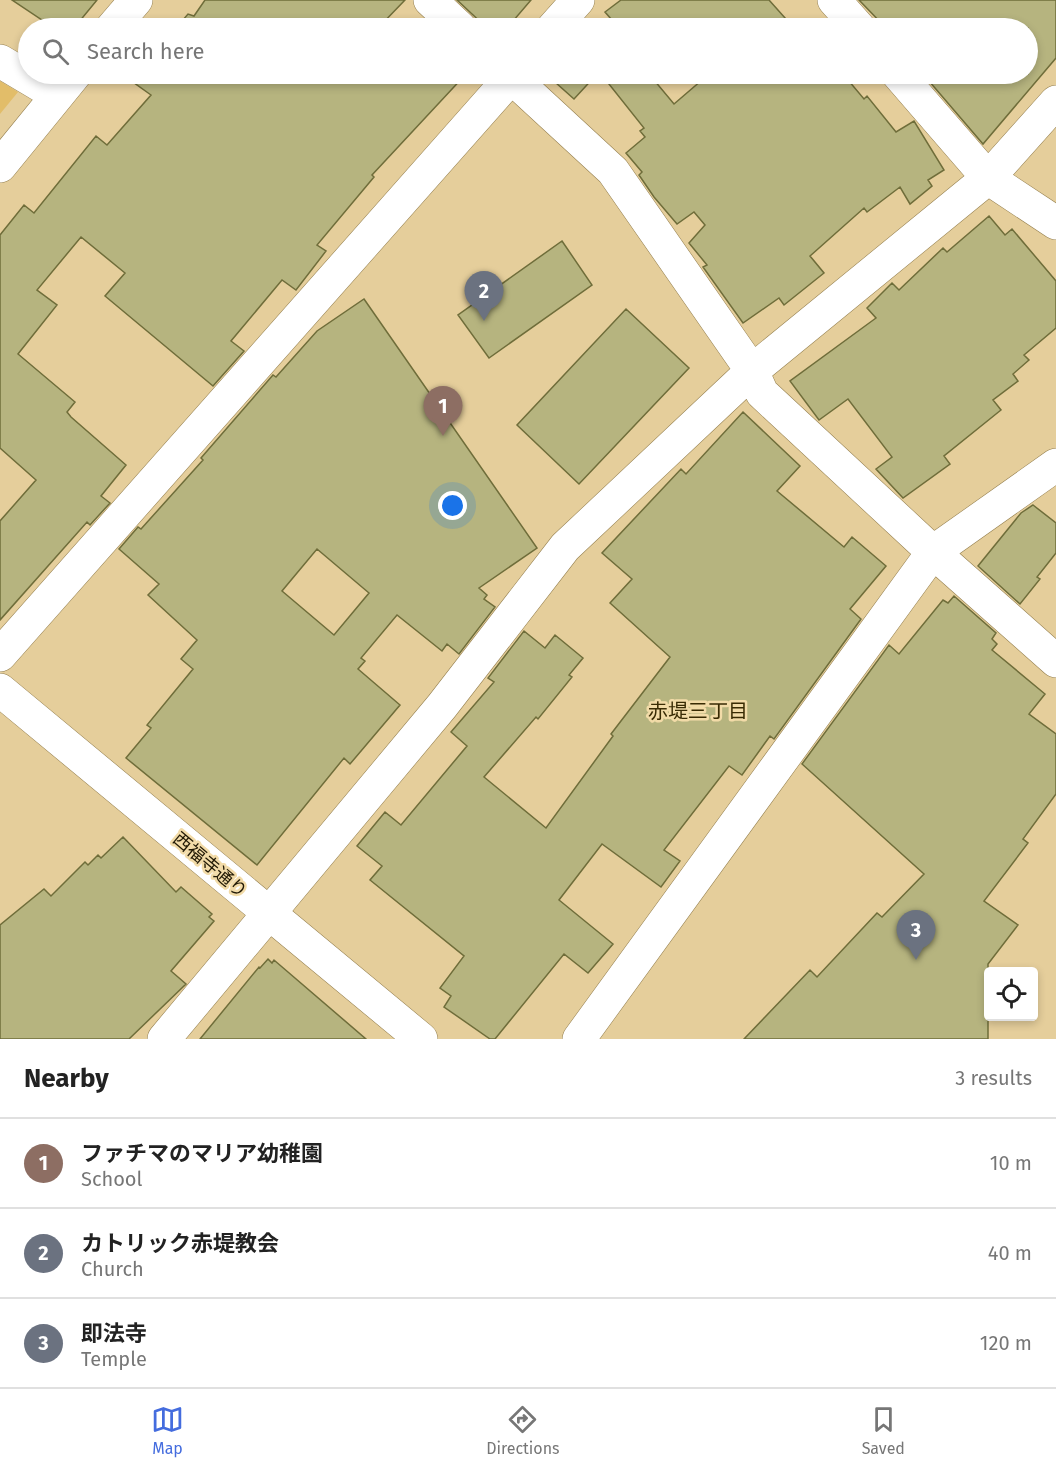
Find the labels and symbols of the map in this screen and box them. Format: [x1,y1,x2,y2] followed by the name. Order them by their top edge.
[464,272,504,321] pin: 2
[424,386,462,436] pin: 1
[438,491,467,520] your location
[648,699,748,723] district label: 赤堤三丁目
[168,828,252,902] street label: 西福寺通り
[896,910,936,960] pin: 3

